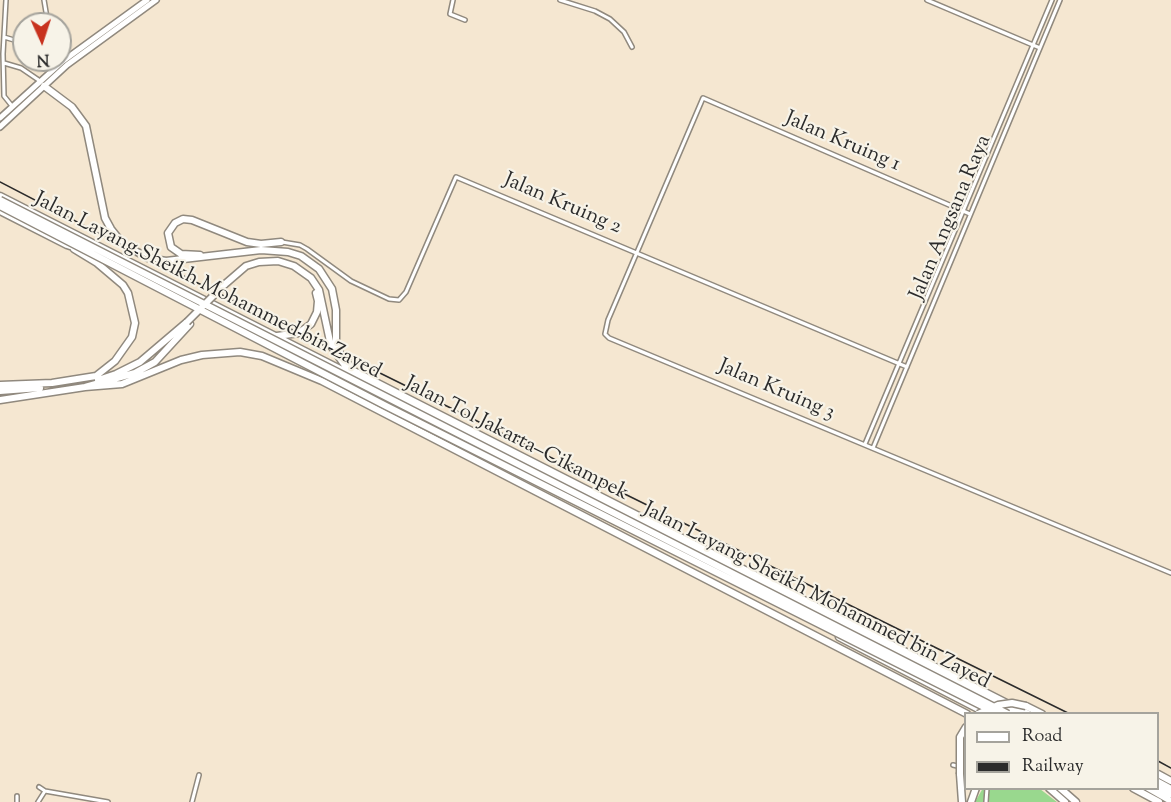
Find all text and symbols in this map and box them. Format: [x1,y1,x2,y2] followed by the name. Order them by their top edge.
[12,12,72,72] north arrow
[36,47,50,70] text: N
[780,107,904,179] street label: Jalan Kruing 1
[906,132,998,304] street label: Jalan Angsana Raya
[499,169,625,241] street label: Jalan Kruing 2
[29,188,385,386] street label: Jalan Layang Sheikh Mohammed bin Zayed
[714,355,838,427] street label: Jalan Kruing 3
[400,372,632,508] street label: Jalan Tol Jakarta–Cikampek
[638,498,994,696] street label: Jalan Layang Sheikh Mohammed bin Zayed
[964,712,1159,790] legend
[1022,724,1062,750] text: Road
[1022,754,1084,780] text: Railway

